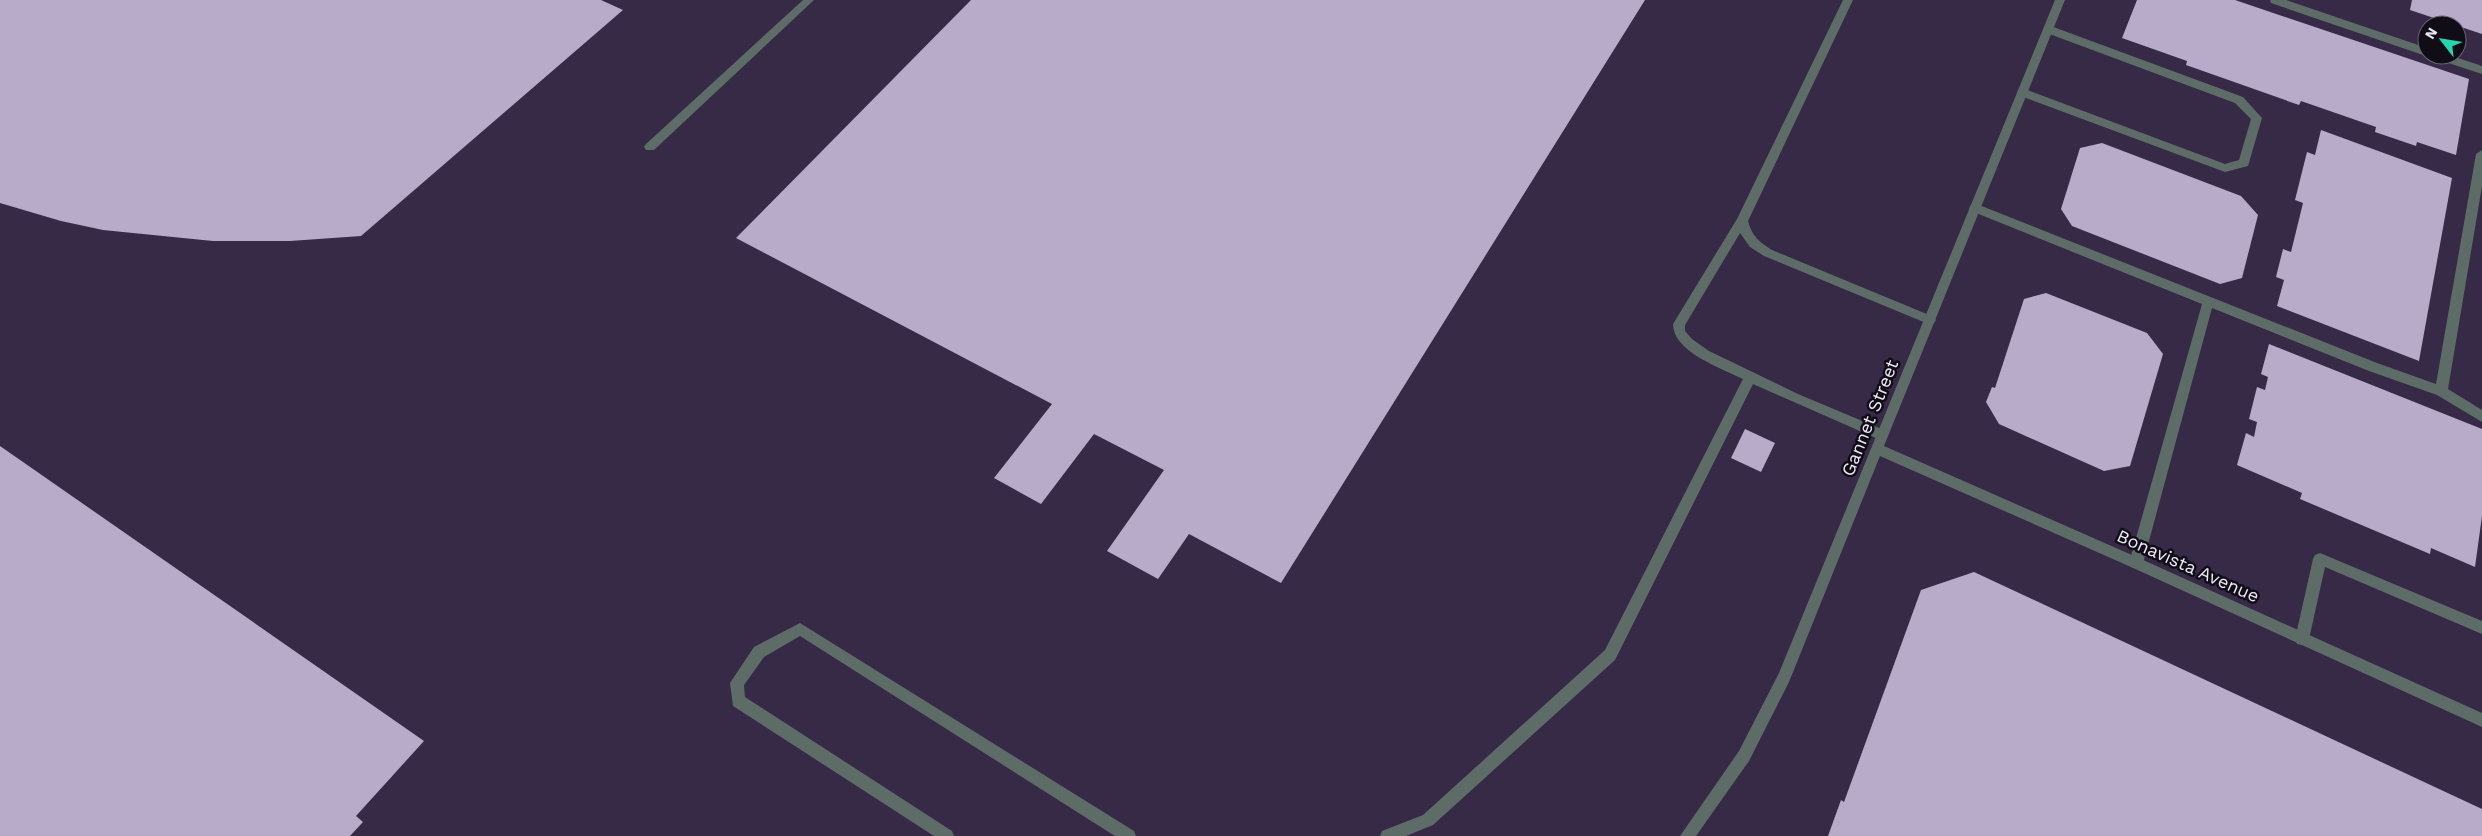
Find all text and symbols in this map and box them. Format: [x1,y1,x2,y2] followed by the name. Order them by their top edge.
[2417,15,2467,65] north arrow
[2421,25,2440,42] text: N
[1837,356,1903,479] street label: Gannet Street
[2114,525,2263,606] street label: Bonavista Avenue

